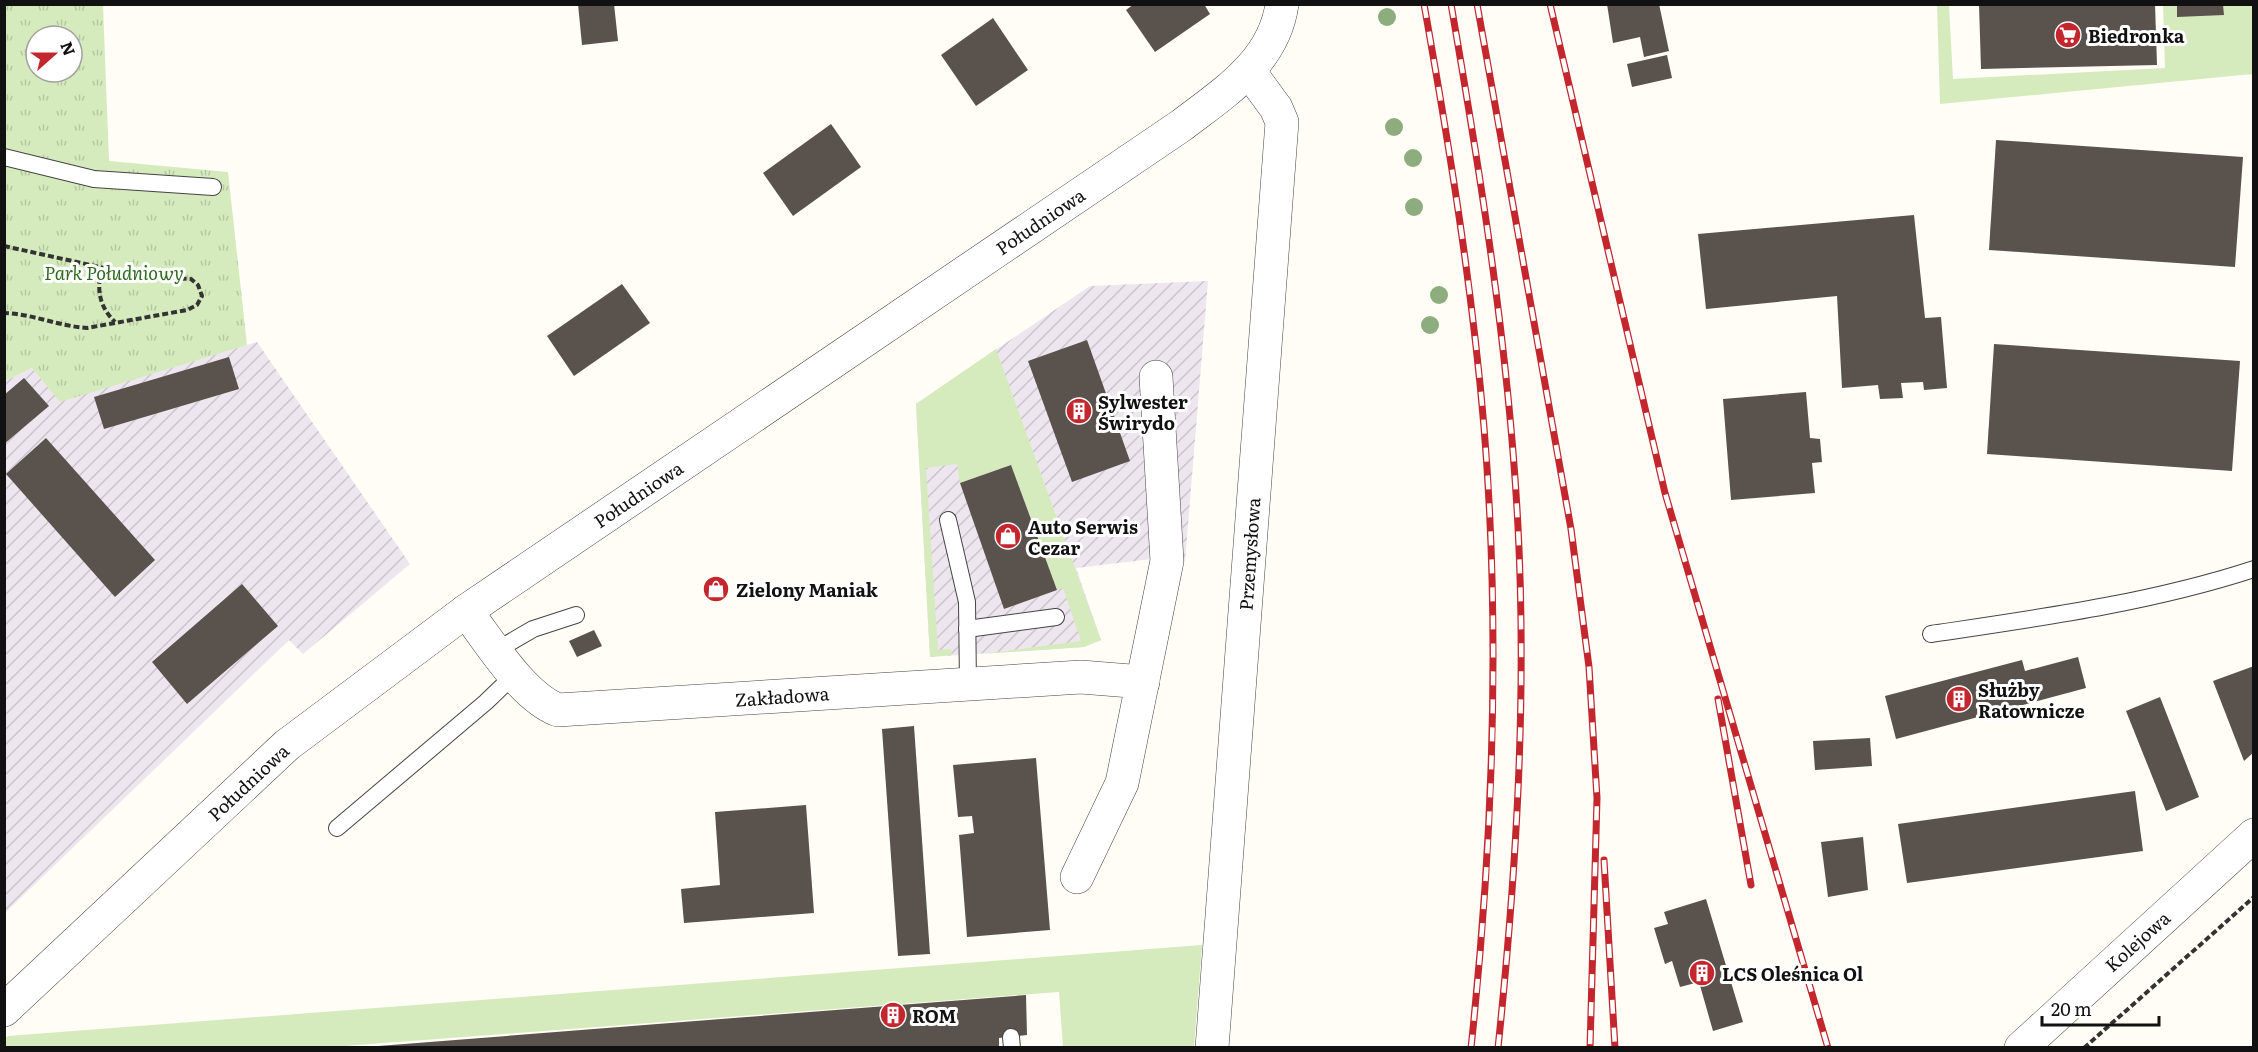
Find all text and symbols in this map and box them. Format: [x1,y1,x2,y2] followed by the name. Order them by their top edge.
[2053,20,2083,50] supermarket icon: Biedronka
[2088,22,2185,49] place label: Biedronka
[24,24,84,84] north arrow
[55,38,83,59] text: N
[990,181,1090,261] street label: Południowa
[44,259,184,286] park label: Park Południowy
[1098,388,1188,436] place label: Sylwester Świrydo
[1064,396,1094,426] building icon: Sylwester Świrydo
[588,454,688,534] street label: Południowa
[1232,496,1266,611] street label: Przemysłowa
[1028,513,1138,561] place label: Auto Serwis Cezar
[993,521,1023,551] shop icon: Auto Serwis Cezar
[701,574,731,604] shop icon: Zielony Maniak
[736,576,879,603] place label: Zielony Maniak
[1978,676,2085,724] place label: Służby Ratownicze
[734,679,830,713] street label: Zakładowa
[1944,684,1974,714] building icon: Służby Ratownicze
[201,737,295,827] street label: Południowa
[2098,904,2176,978] street label: Kolejowa
[1687,958,1717,988] building icon: LCS Oleśnica Ol
[1722,960,1864,987] place label: LCS Oleśnica Ol
[2042,989,2159,1027] scale bar
[2051,995,2092,1022] text: 20 m
[878,1000,908,1030] building icon: ROM
[912,1002,956,1029] place label: ROM

